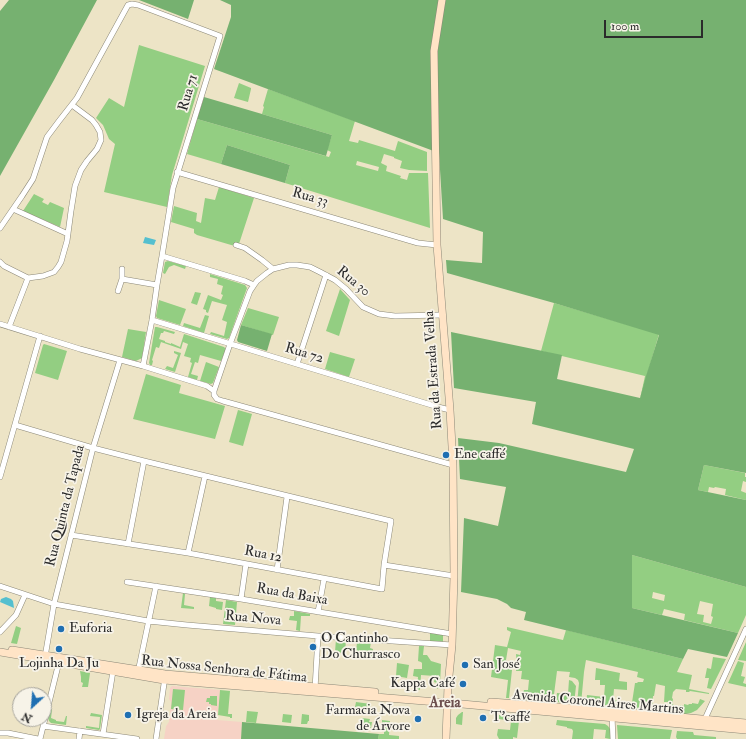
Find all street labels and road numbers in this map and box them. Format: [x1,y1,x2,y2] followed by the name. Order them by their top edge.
[176,73,202,113] street label: Rua 71
[290,185,330,211] street label: Rua 33
[333,263,373,301] street label: Rua 30
[421,310,447,430] street label: Rua da Estrada Velha
[283,340,325,368] street label: Rua 72
[43,443,89,569] street label: Rua Quinta da Tapada
[243,543,283,567] street label: Rua 12
[255,580,329,610] street label: Rua da Baixa
[224,608,282,630] street label: Rua Nova
[140,653,308,687] street label: Rua Nossa Senhora de Fátima
[512,687,684,719] street label: Avenida Coronel Aires Martins

